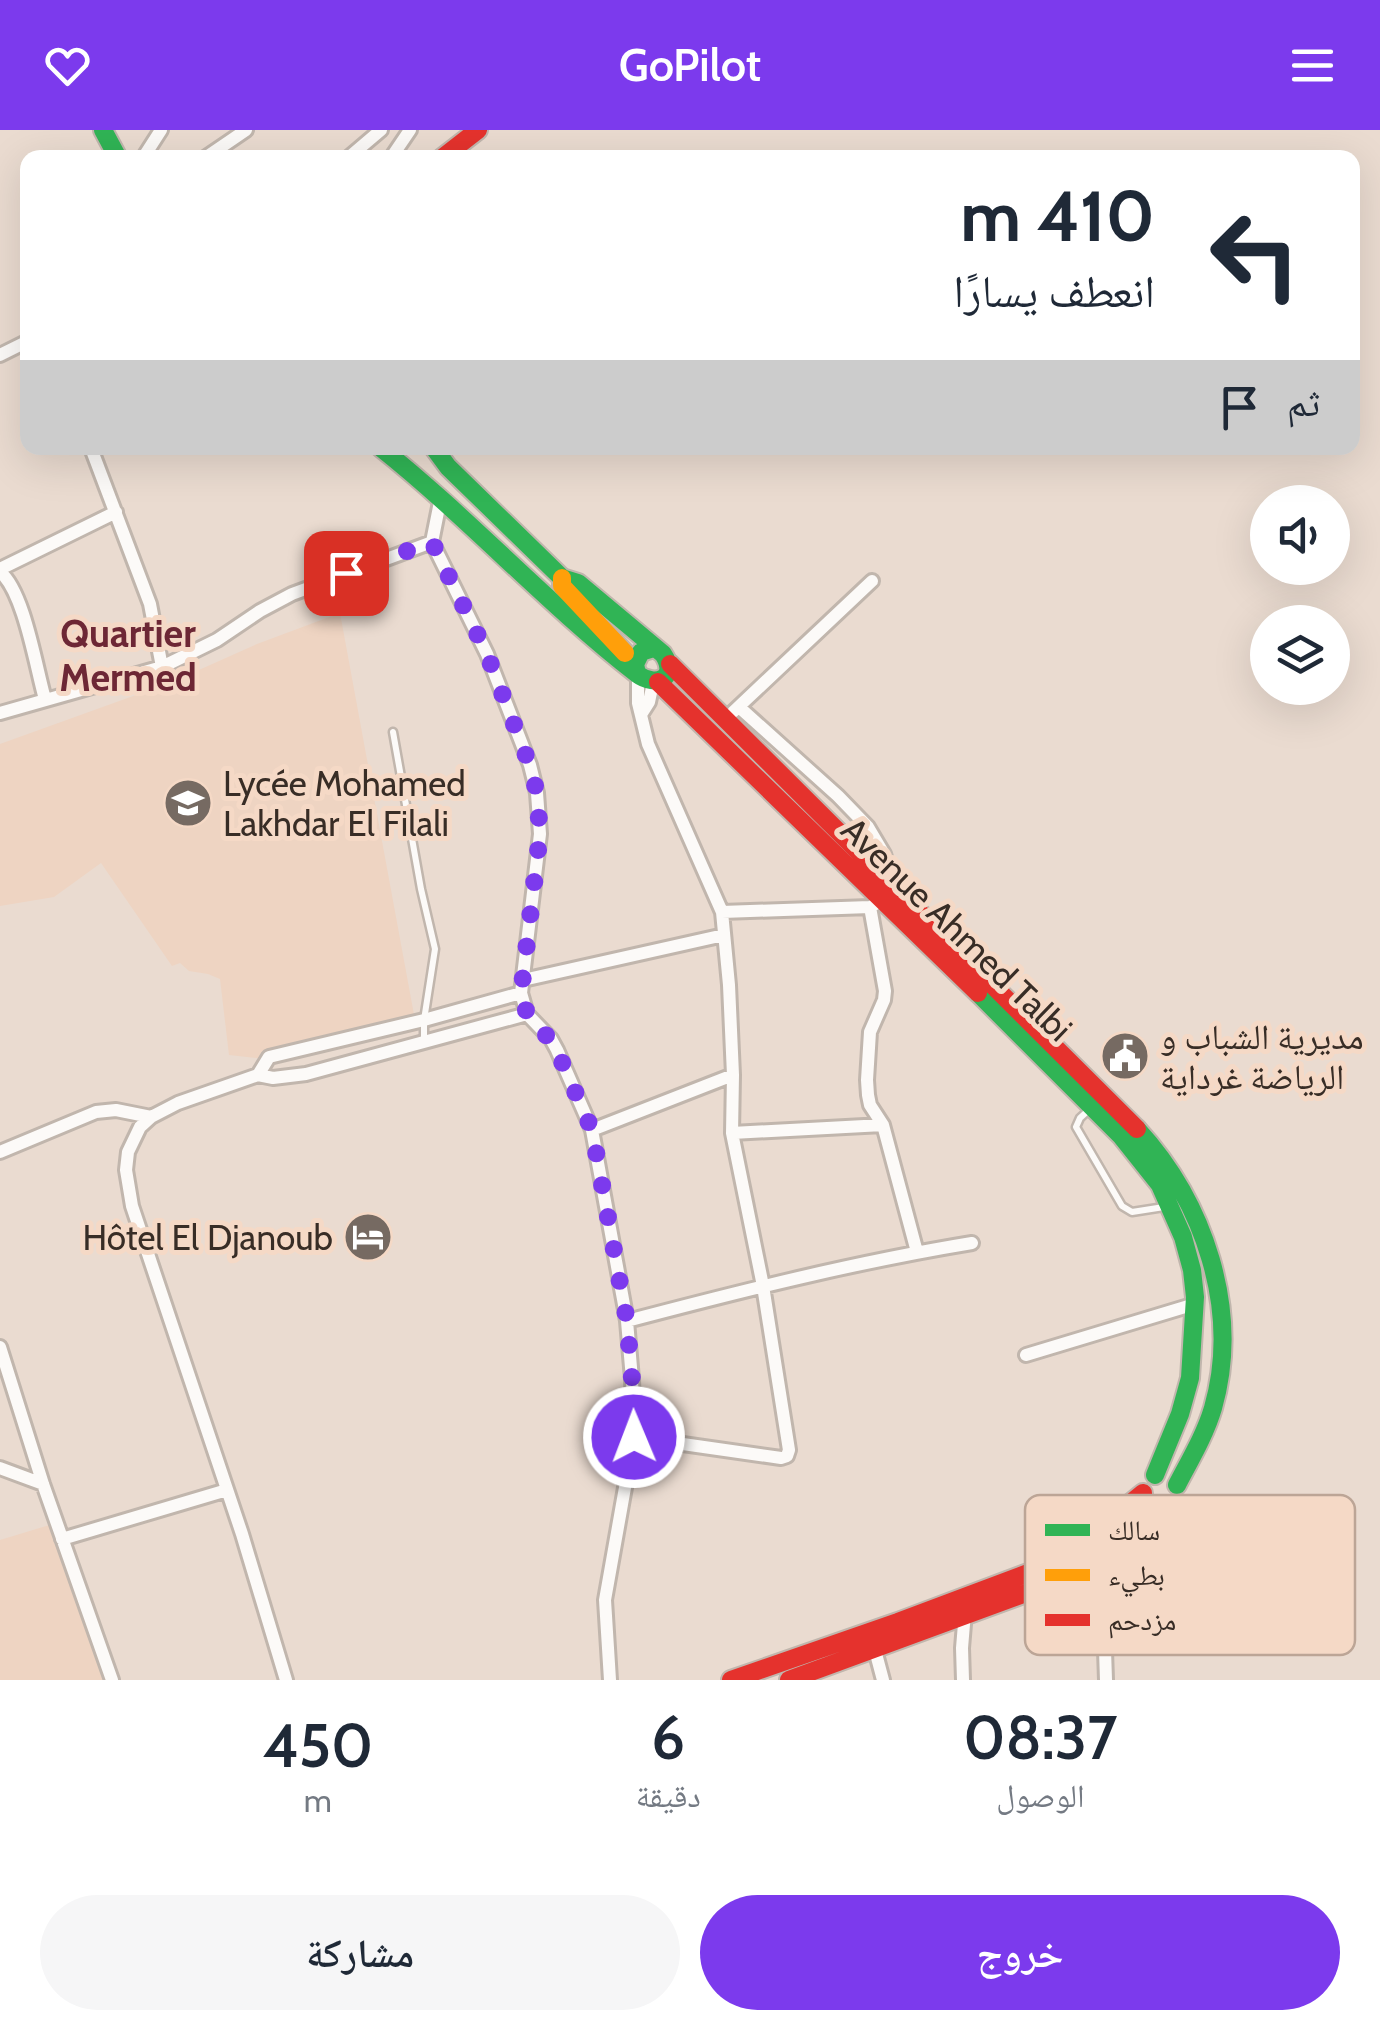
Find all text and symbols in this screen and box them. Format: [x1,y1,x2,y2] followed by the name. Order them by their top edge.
[40,38,95,93] icon: heart
[619,38,761,92] text: GoPilot
[1285,38,1340,93] icon: menu
[960,173,1155,259] text: 410 m
[1190,190,1320,320] icon: left
[953,264,1155,318] text: انعطف يسارًا
[1287,379,1320,426] text: ثم
[1212,380,1267,435] icon: arrive
[1250,485,1350,705] map controls
[1250,485,1350,585] button: sound
[304,531,389,616] pin
[319,546,374,601] icon: arrive
[1250,605,1350,705] button: layers
[59,610,197,701] district label: Quartier Mermed
[223,762,466,845] place label: Lycée Mohamed Lakhdar El Filali
[162,777,214,829] school or university icon: Lycée Mohamed Lakhdar El Filali
[833,808,1081,1050] street label: Avenue Ahmed Talbi
[1160,1015,1364,1098] place label: مديرية الشباب و الرياضة غرداية
[1099,1030,1151,1082] public building icon: مديرية الشباب و الرياضة غرداية
[342,1211,394,1263] hotel icon: Hôtel El Djanoub
[83,1216,333,1259] place label: Hôtel El Djanoub
[582,1385,686,1489] position arrow
[1025,1495,1355,1655] legend
[1108,1513,1160,1547] text: سالك
[1108,1558,1165,1598] text: بطيء
[1108,1603,1176,1639] text: مزدحم
[651,1701,685,1774] text: 6
[963,1701,1118,1774] text: 08:37
[262,1709,373,1782] text: 450
[636,1776,701,1815] text: دقيقة
[996,1776,1085,1815] text: الوصول
[304,1781,332,1820] text: m
[40,1895,680,2010] button: مشاركة
[700,1895,1340,2010] button: خروج

